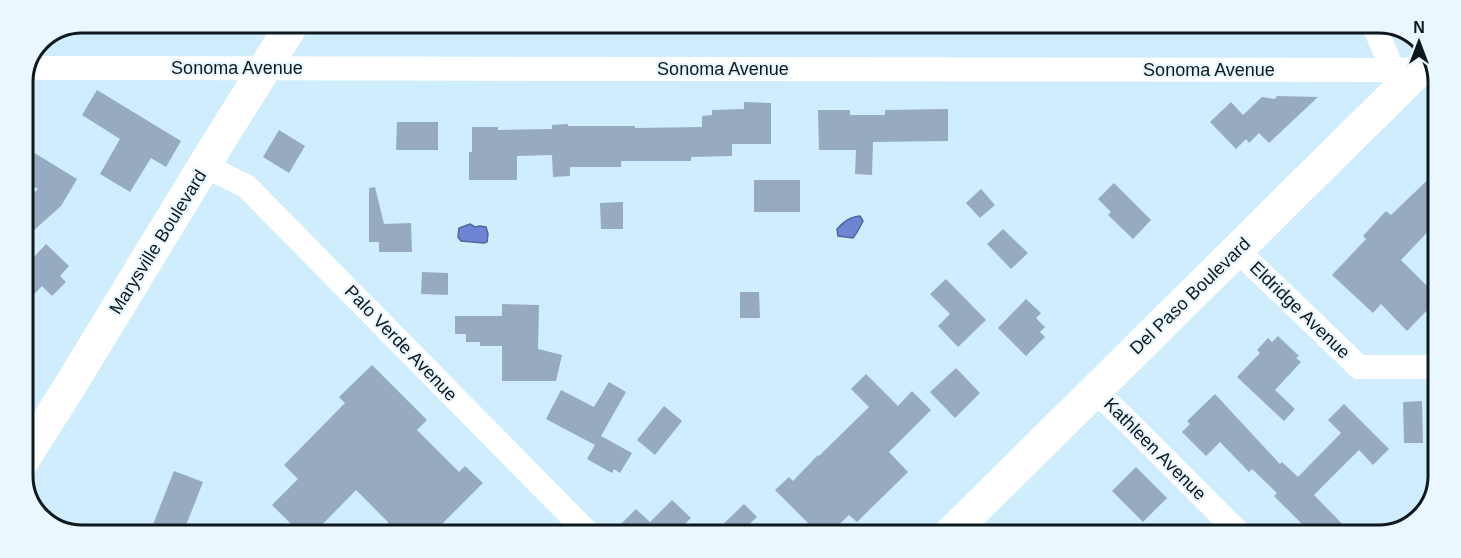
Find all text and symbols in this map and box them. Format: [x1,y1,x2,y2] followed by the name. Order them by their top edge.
[1389,12,1449,72] north arrow
[1413,19,1425,36] text: N
[171,58,303,78] street label: Sonoma Avenue
[657,59,789,79] street label: Sonoma Avenue
[1143,60,1275,80] street label: Sonoma Avenue
[106,166,210,318] street label: Marysville Boulevard
[1126,234,1254,358] street label: Del Paso Boulevard
[1246,257,1354,363] street label: Eldridge Avenue
[341,281,461,405] street label: Palo Verde Avenue
[1100,394,1210,504] street label: Kathleen Avenue

